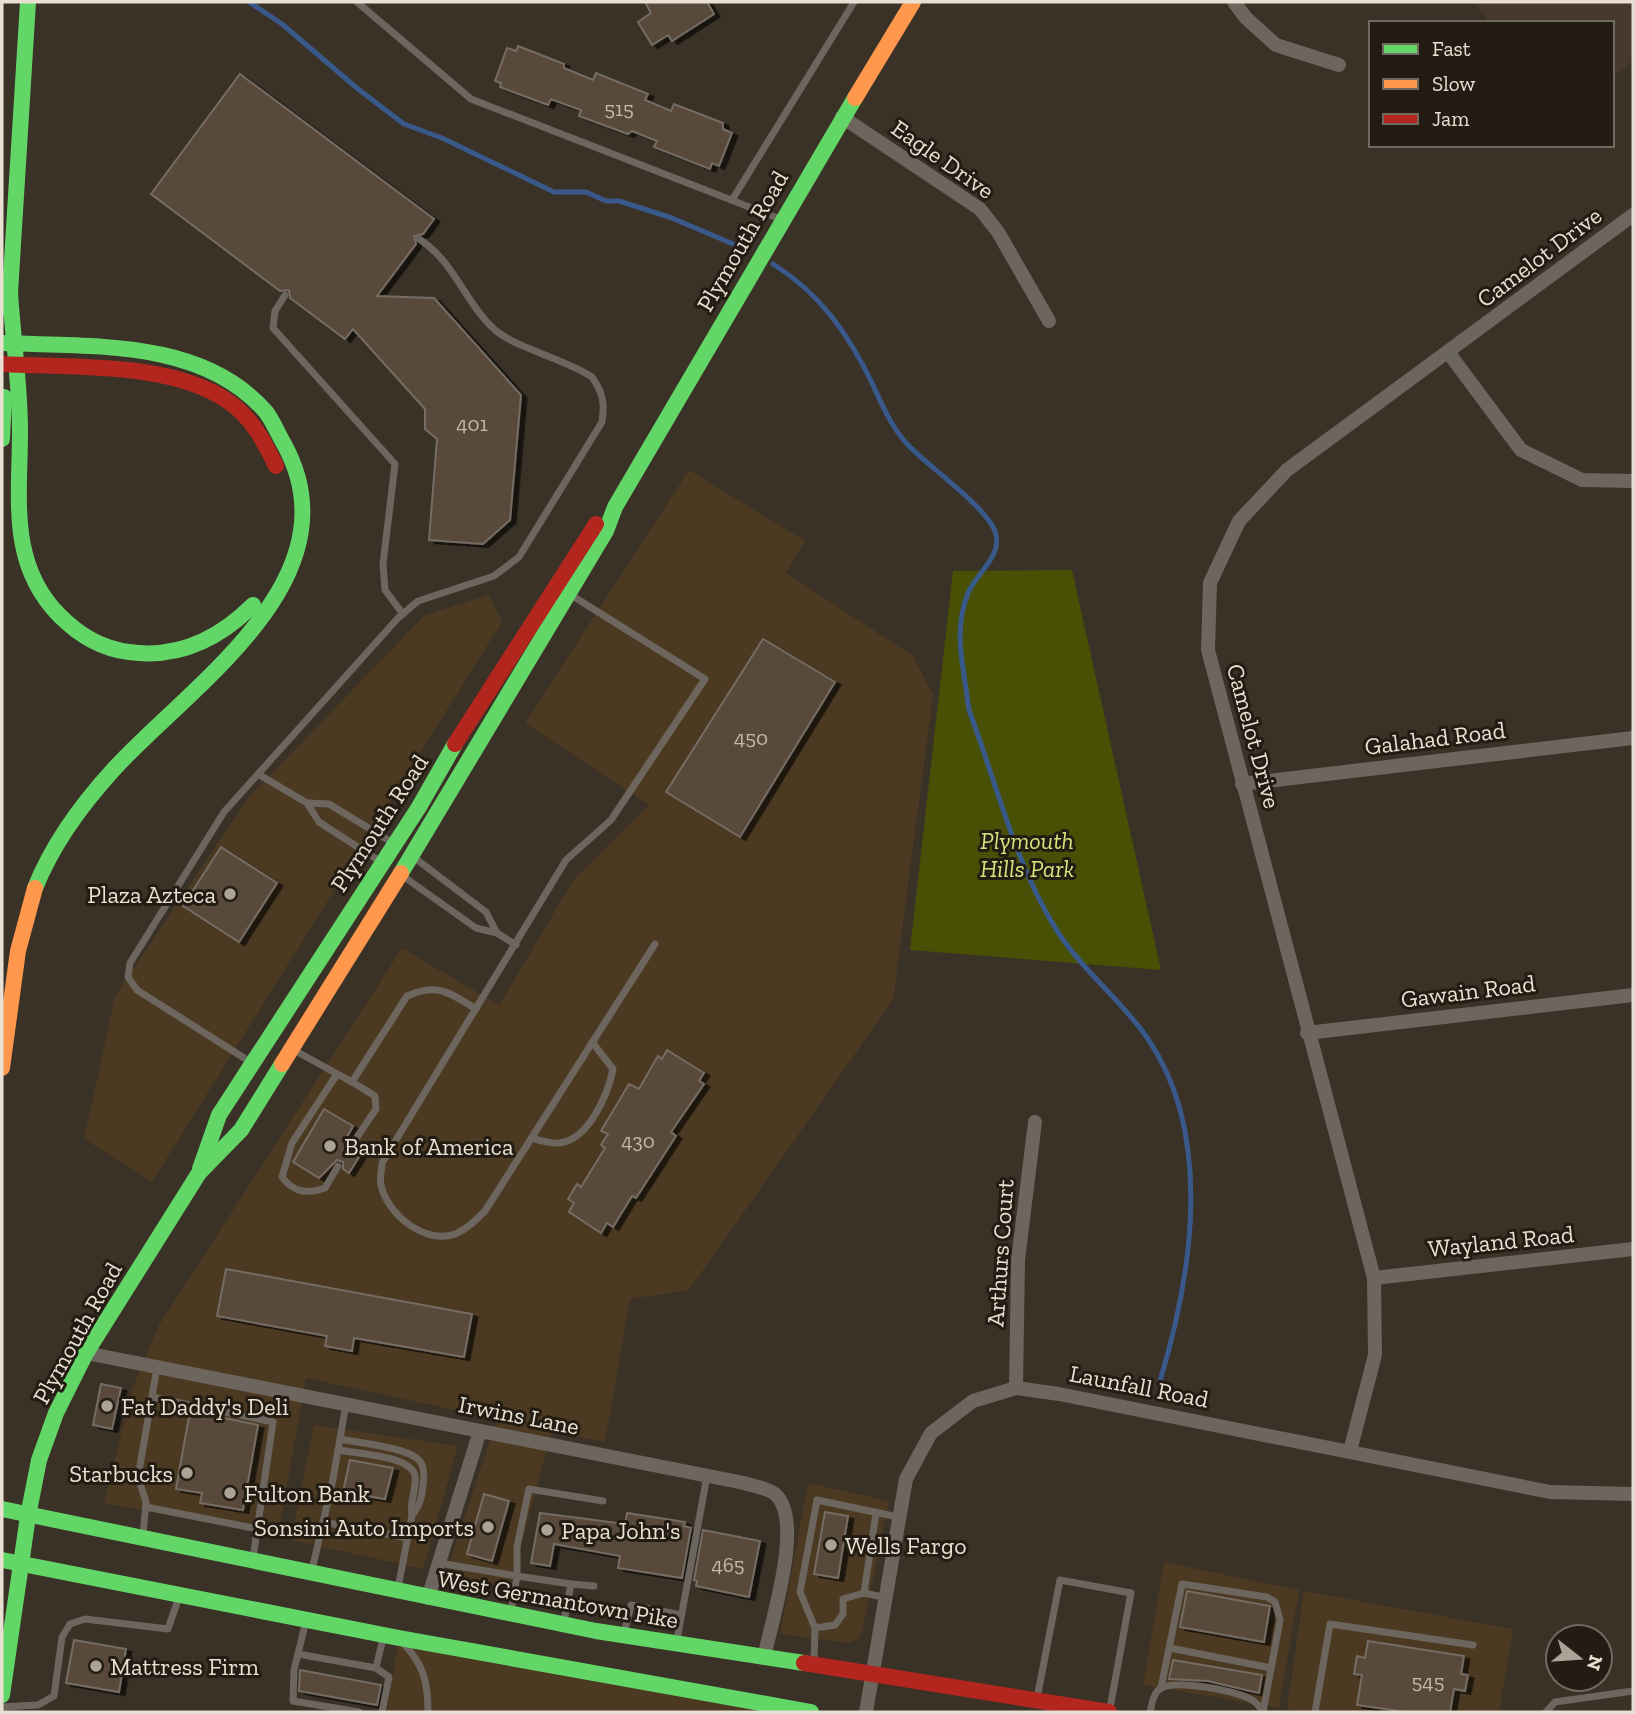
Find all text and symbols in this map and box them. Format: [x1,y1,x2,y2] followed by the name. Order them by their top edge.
[1369,21,1614,147] legend
[1432,36,1471,61] text: Fast
[1432,71,1475,96] text: Slow
[604,96,634,121] house number: 515
[1432,106,1469,131] text: Jam
[886,113,1000,205] street label: Eagle Drive
[690,165,794,317] street label: Plymouth Road
[1471,201,1607,313] street label: Camelot Drive
[456,411,488,436] house number: 401
[1221,660,1287,812] street label: Camelot Drive
[1363,715,1507,761] street label: Galahad Road
[734,725,768,750] house number: 450
[324,749,434,897] street label: Plymouth Road
[980,826,1074,883] park label: Plymouth Hills Park
[87,880,216,909] place label: Plaza Azteca
[222,886,238,902] marker: Plaza Azteca
[1399,968,1537,1014] street label: Gawain Road
[621,1128,655,1153] house number: 430
[344,1132,514,1161] place label: Bank of America
[322,1138,338,1154] marker: Bank of America
[980,1178,1020,1328] street label: Arthurs Court
[1427,1219,1575,1263] street label: Wayland Road
[26,1257,128,1409] street label: Plymouth Road
[1067,1358,1211,1414] street label: Launfall Road
[456,1389,582,1441] street label: Irwins Lane
[121,1392,289,1421] place label: Fat Daddy's Deli
[99,1398,115,1414] marker: Fat Daddy's Deli
[69,1459,173,1488] place label: Starbucks
[179,1465,195,1481] marker: Starbucks
[244,1479,370,1508] place label: Fulton Bank
[222,1485,238,1501] marker: Fulton Bank
[254,1513,474,1542] place label: Sonsini Auto Imports
[561,1516,681,1545] place label: Papa John's
[480,1519,496,1535] marker: Sonsini Auto Imports
[539,1522,555,1538] marker: Papa John's
[845,1531,967,1560] place label: Wells Fargo
[823,1537,839,1553] marker: Wells Fargo
[711,1552,745,1577] house number: 465
[435,1564,681,1634] street label: West Germantown Pike
[1544,1623,1614,1693] north arrow
[110,1652,259,1681] place label: Mattress Firm
[1582,1653,1608,1673] text: N
[88,1658,104,1674] marker: Mattress Firm
[1412,1669,1444,1694] house number: 545

